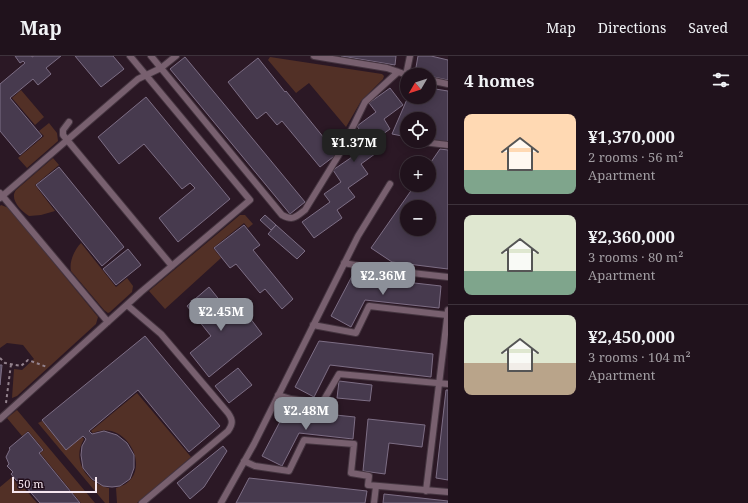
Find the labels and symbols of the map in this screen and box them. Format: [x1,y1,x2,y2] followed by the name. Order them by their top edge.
[400,68,436,104] north arrow
[321,129,387,163] pin: ¥1.37M
[350,262,416,296] pin: ¥2.36M
[188,298,254,332] pin: ¥2.45M
[273,397,339,431] pin: ¥2.48M
[12,475,97,494] scale bar

